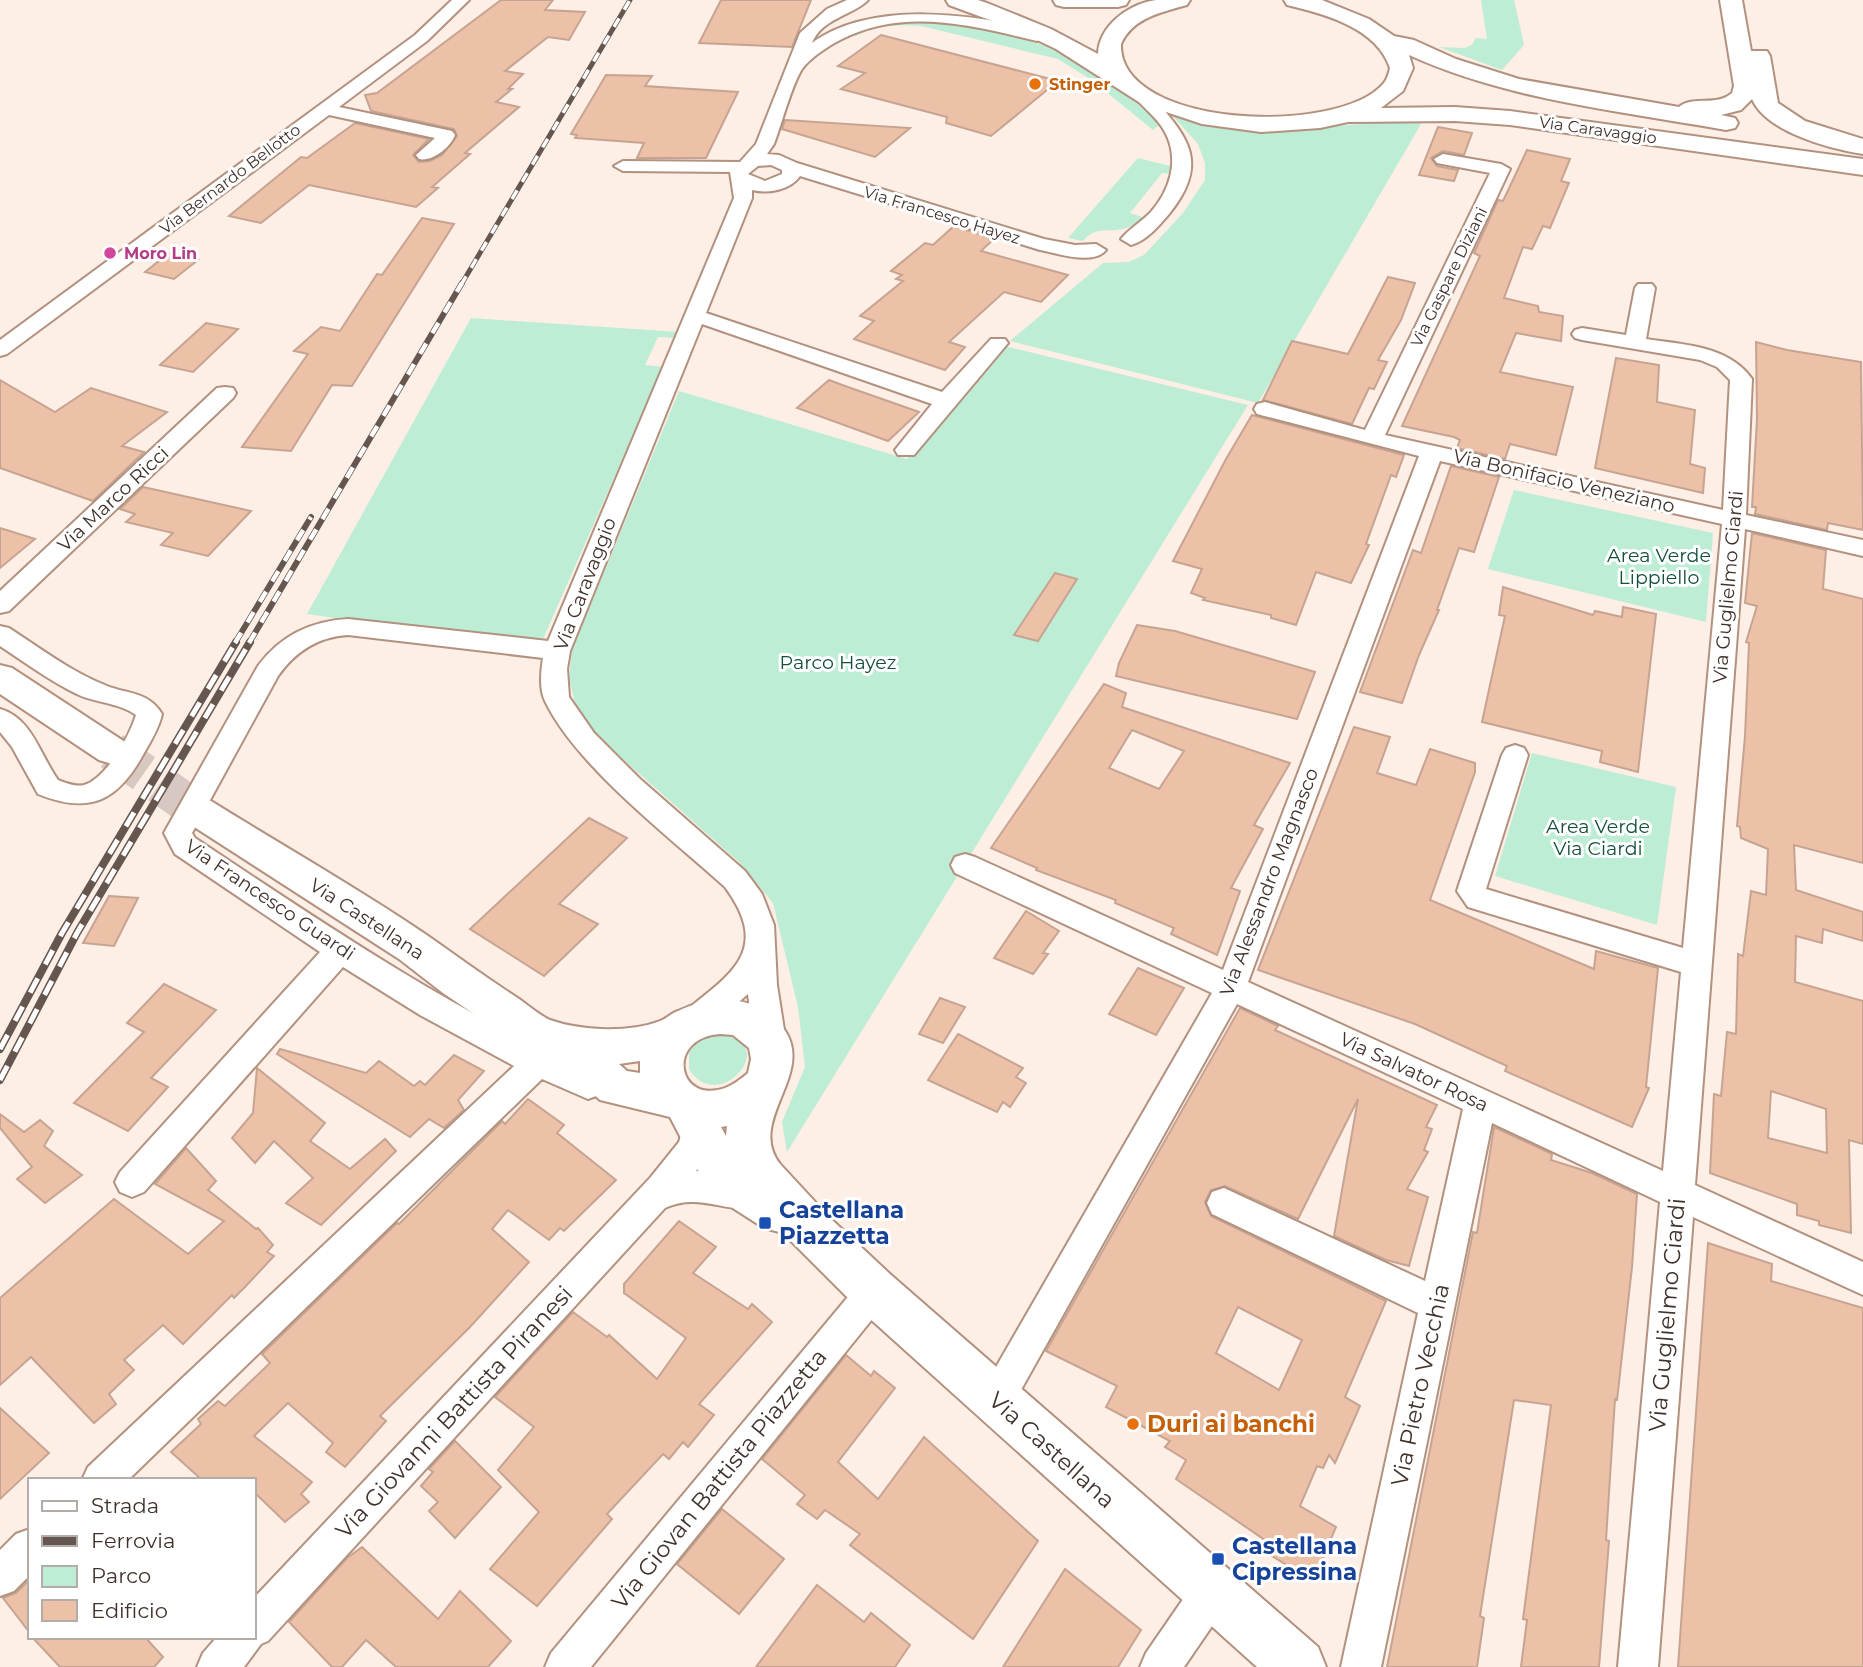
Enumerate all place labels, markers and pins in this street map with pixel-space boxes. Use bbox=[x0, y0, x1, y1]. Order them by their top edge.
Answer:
place label: Stinger bbox=[1049, 75, 1110, 94]
marker: Stinger bbox=[1027, 76, 1043, 92]
place label: Moro Lin bbox=[124, 244, 197, 263]
marker: Moro Lin bbox=[102, 245, 118, 261]
place label: Castellana Piazzetta bbox=[779, 1196, 904, 1250]
marker: Castellana Piazzetta bbox=[757, 1215, 773, 1231]
place label: Duri ai banchi bbox=[1147, 1410, 1315, 1438]
marker: Duri ai banchi bbox=[1125, 1416, 1141, 1432]
place label: Castellana Cipressina bbox=[1232, 1532, 1357, 1586]
marker: Castellana Cipressina bbox=[1210, 1551, 1226, 1567]

